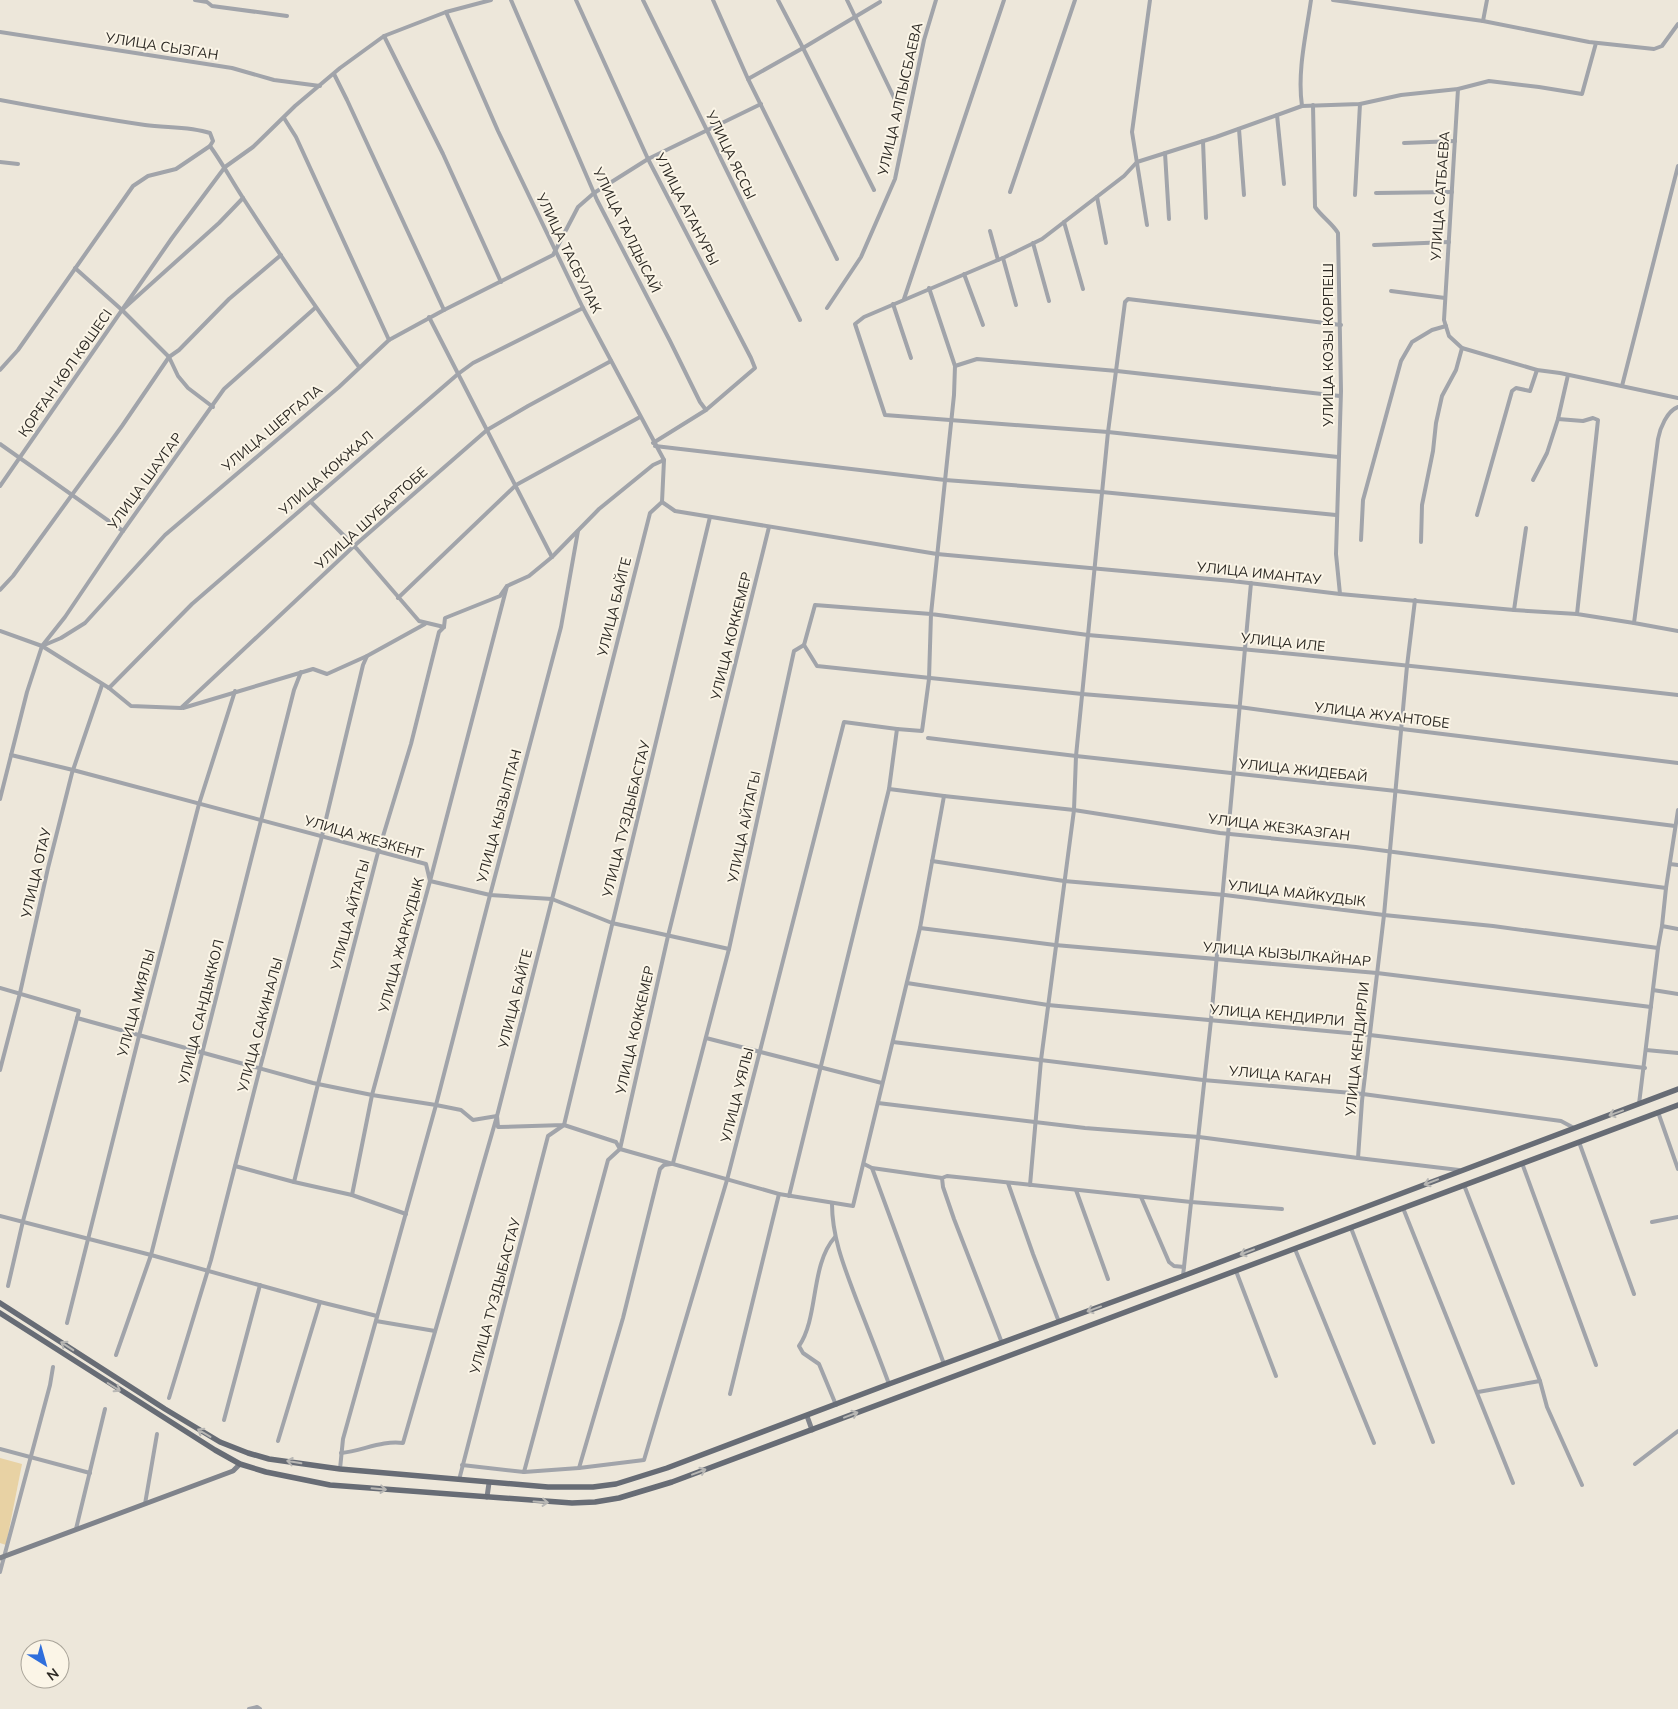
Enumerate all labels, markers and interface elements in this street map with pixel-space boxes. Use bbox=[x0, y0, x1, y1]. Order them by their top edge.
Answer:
street label: УЛИЦА АЛПЫСБАЕВА bbox=[873, 20, 927, 178]
street label: УЛИЦА СЫЗГАН bbox=[103, 28, 220, 64]
street label: УЛИЦА ЯССЫ bbox=[701, 107, 760, 202]
street label: УЛИЦА САТБАЕВА bbox=[1426, 130, 1454, 263]
street label: УЛИЦА АТАНУРЫ bbox=[650, 149, 723, 268]
street label: УЛИЦА ТАЛДЫСАЙ bbox=[588, 163, 665, 296]
street label: УЛИЦА ТАСБУЛАК bbox=[532, 189, 606, 317]
street label: УЛИЦА КОЗЫ КОРПЕШ bbox=[1319, 263, 1337, 428]
street label: ҚОРҒАН КӨЛ КӨШЕСІ bbox=[14, 306, 116, 440]
street label: УЛИЦА ШЕРГАЛА bbox=[217, 380, 327, 476]
street label: УЛИЦА КОКЖАЛ bbox=[274, 427, 377, 520]
street label: УЛИЦА ШАУГАР bbox=[103, 429, 186, 534]
street label: УЛИЦА ШУБАРТОБЕ bbox=[310, 463, 431, 574]
street label: УЛИЦА БАЙГЕ bbox=[593, 555, 635, 660]
street label: УЛИЦА ИМАНТАУ bbox=[1195, 557, 1323, 589]
street label: УЛИЦА КОККЕМЕР bbox=[706, 570, 756, 703]
street label: УЛИЦА ИЛЕ bbox=[1239, 629, 1326, 655]
street label: УЛИЦА ЖУАНТОБЕ bbox=[1312, 698, 1451, 732]
street label: УЛИЦА ТУЗДЫБАСТАУ bbox=[598, 738, 654, 900]
street label: УЛИЦА КЫЗЫЛТАН bbox=[472, 747, 525, 886]
street label: УЛИЦА ЖИДЕБАЙ bbox=[1237, 754, 1368, 786]
street label: УЛИЦА АЙТАГЫ bbox=[723, 769, 765, 886]
street label: УЛИЦА ЖЕЗКАЗГАН bbox=[1206, 809, 1351, 845]
street label: УЛИЦА ЖЕЗКЕНТ bbox=[301, 811, 426, 863]
street label: УЛИЦА ОТАУ bbox=[17, 825, 55, 921]
street label: УЛИЦА АЙТАГЫ bbox=[326, 858, 373, 973]
street label: УЛИЦА ЖАРКУДЫК bbox=[374, 875, 428, 1015]
street label: УЛИЦА МАЙКУДЫК bbox=[1226, 875, 1368, 910]
street label: УЛИЦА САНДЫККОЛ bbox=[174, 937, 228, 1088]
street label: УЛИЦА КЫЗЫЛКАЙНАР bbox=[1201, 938, 1372, 970]
street label: УЛИЦА МИЯЛЫ bbox=[113, 947, 159, 1060]
street label: УЛИЦА БАЙГЕ bbox=[494, 947, 536, 1052]
street label: УЛИЦА САКИНАЛЫ bbox=[233, 956, 287, 1095]
street label: УЛИЦА КОККЕМЕР bbox=[611, 964, 659, 1097]
street label: УЛИЦА КЕНДИРЛИ bbox=[1341, 981, 1373, 1118]
street label: УЛИЦА КЕНДИРЛИ bbox=[1208, 1000, 1345, 1030]
street label: УЛИЦА УЯЛЫ bbox=[716, 1046, 758, 1145]
street label: УЛИЦА КАГАН bbox=[1227, 1061, 1332, 1088]
one-way arrow bbox=[1609, 1109, 1624, 1118]
one-way arrow bbox=[1424, 1178, 1439, 1187]
street label: УЛИЦА ТУЗДЫБАСТАУ bbox=[465, 1215, 525, 1377]
one-way arrow bbox=[1239, 1248, 1255, 1257]
one-way arrow bbox=[1087, 1305, 1102, 1314]
one-way arrow bbox=[60, 1340, 74, 1351]
one-way arrow bbox=[107, 1382, 121, 1392]
one-way arrow bbox=[843, 1410, 858, 1419]
one-way arrow bbox=[198, 1427, 212, 1437]
one-way arrow bbox=[286, 1457, 302, 1467]
one-way arrow bbox=[691, 1467, 706, 1477]
one-way arrow bbox=[371, 1484, 387, 1493]
one-way arrow bbox=[533, 1497, 549, 1506]
north arrow bbox=[20, 1639, 70, 1689]
text: N bbox=[43, 1664, 62, 1685]

